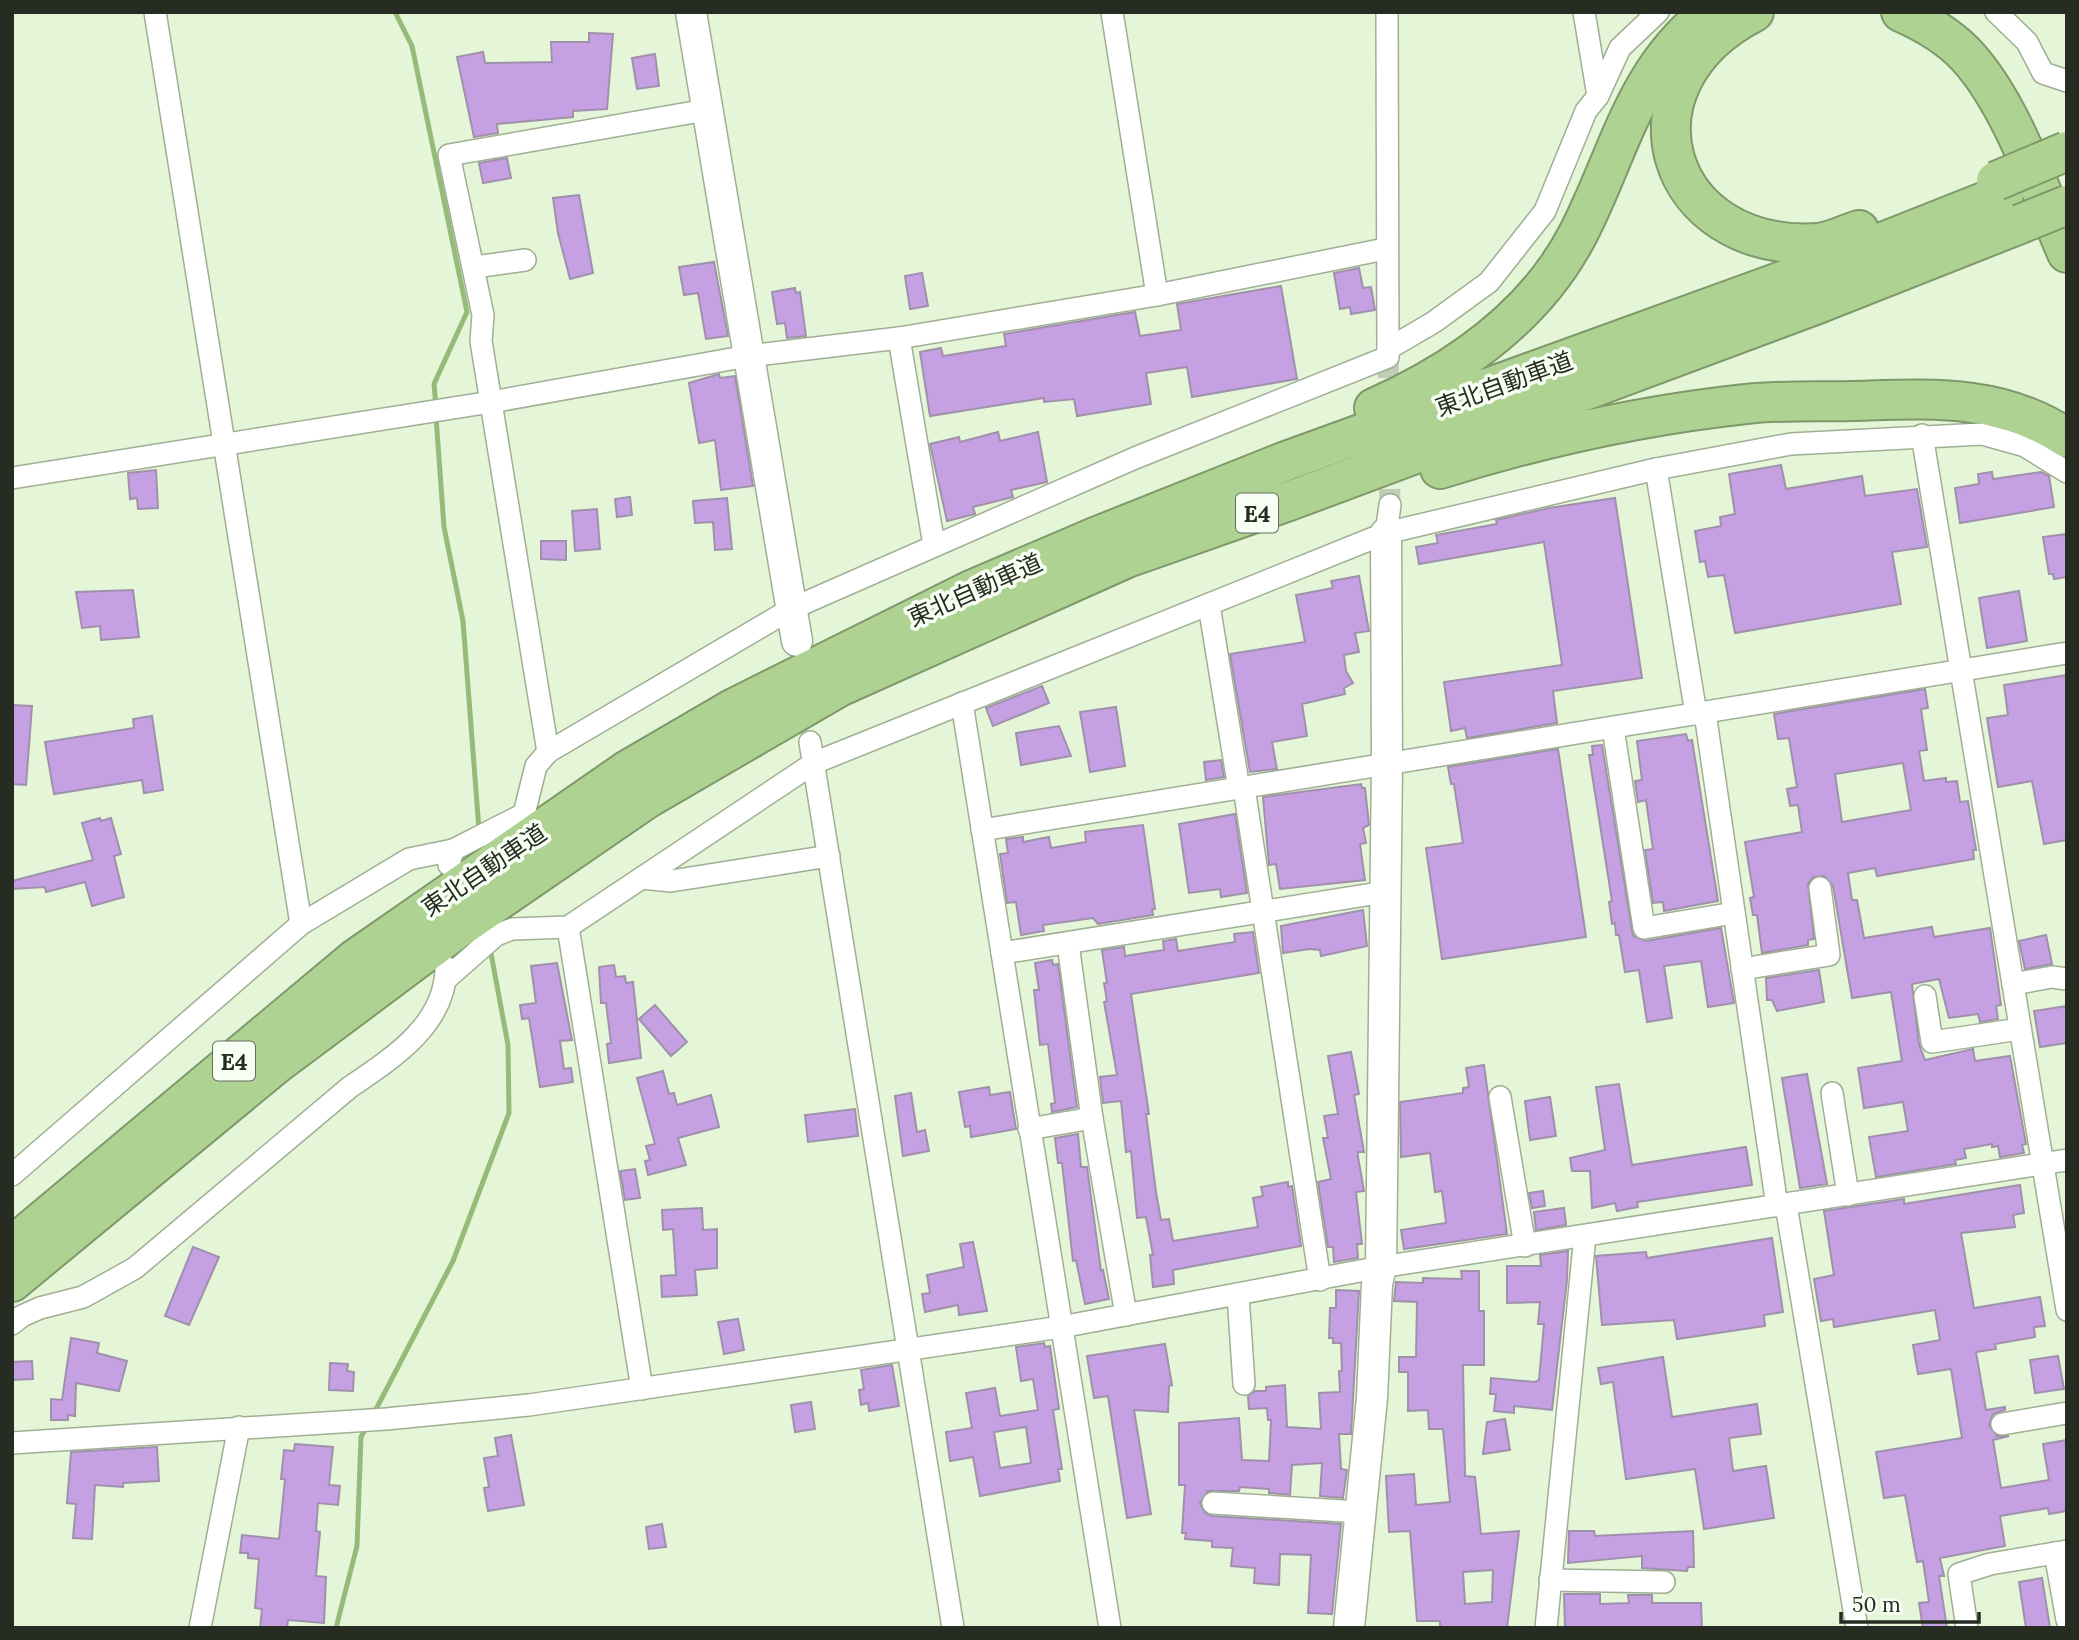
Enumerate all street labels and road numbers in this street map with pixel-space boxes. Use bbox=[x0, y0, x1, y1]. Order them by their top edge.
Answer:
street label: 東北自動車道 bbox=[1431, 345, 1577, 423]
road number: E4 bbox=[1236, 494, 1278, 533]
street label: 東北自動車道 bbox=[903, 547, 1047, 633]
street label: 東北自動車道 bbox=[416, 817, 552, 923]
road number: E4 bbox=[213, 1042, 255, 1080]

